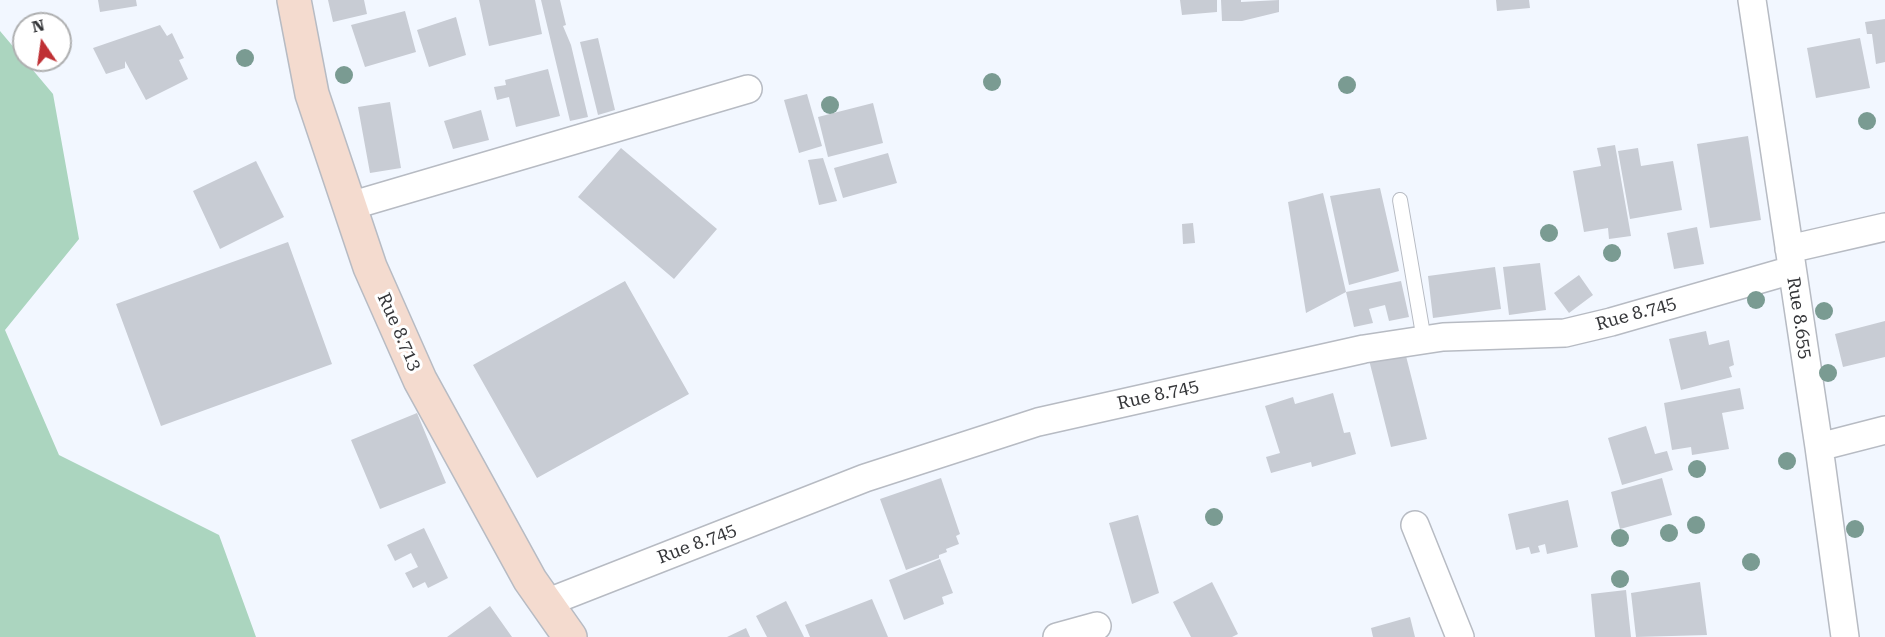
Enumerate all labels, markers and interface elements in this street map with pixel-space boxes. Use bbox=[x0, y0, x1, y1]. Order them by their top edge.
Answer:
north arrow bbox=[12, 12, 72, 72]
text: N bbox=[30, 15, 46, 37]
street label: Rue 8.655 bbox=[1782, 275, 1816, 361]
street label: Rue 8.713 bbox=[372, 290, 426, 374]
street label: Rue 8.745 bbox=[1593, 292, 1679, 336]
street label: Rue 8.745 bbox=[1115, 375, 1201, 415]
street label: Rue 8.745 bbox=[654, 519, 740, 569]

